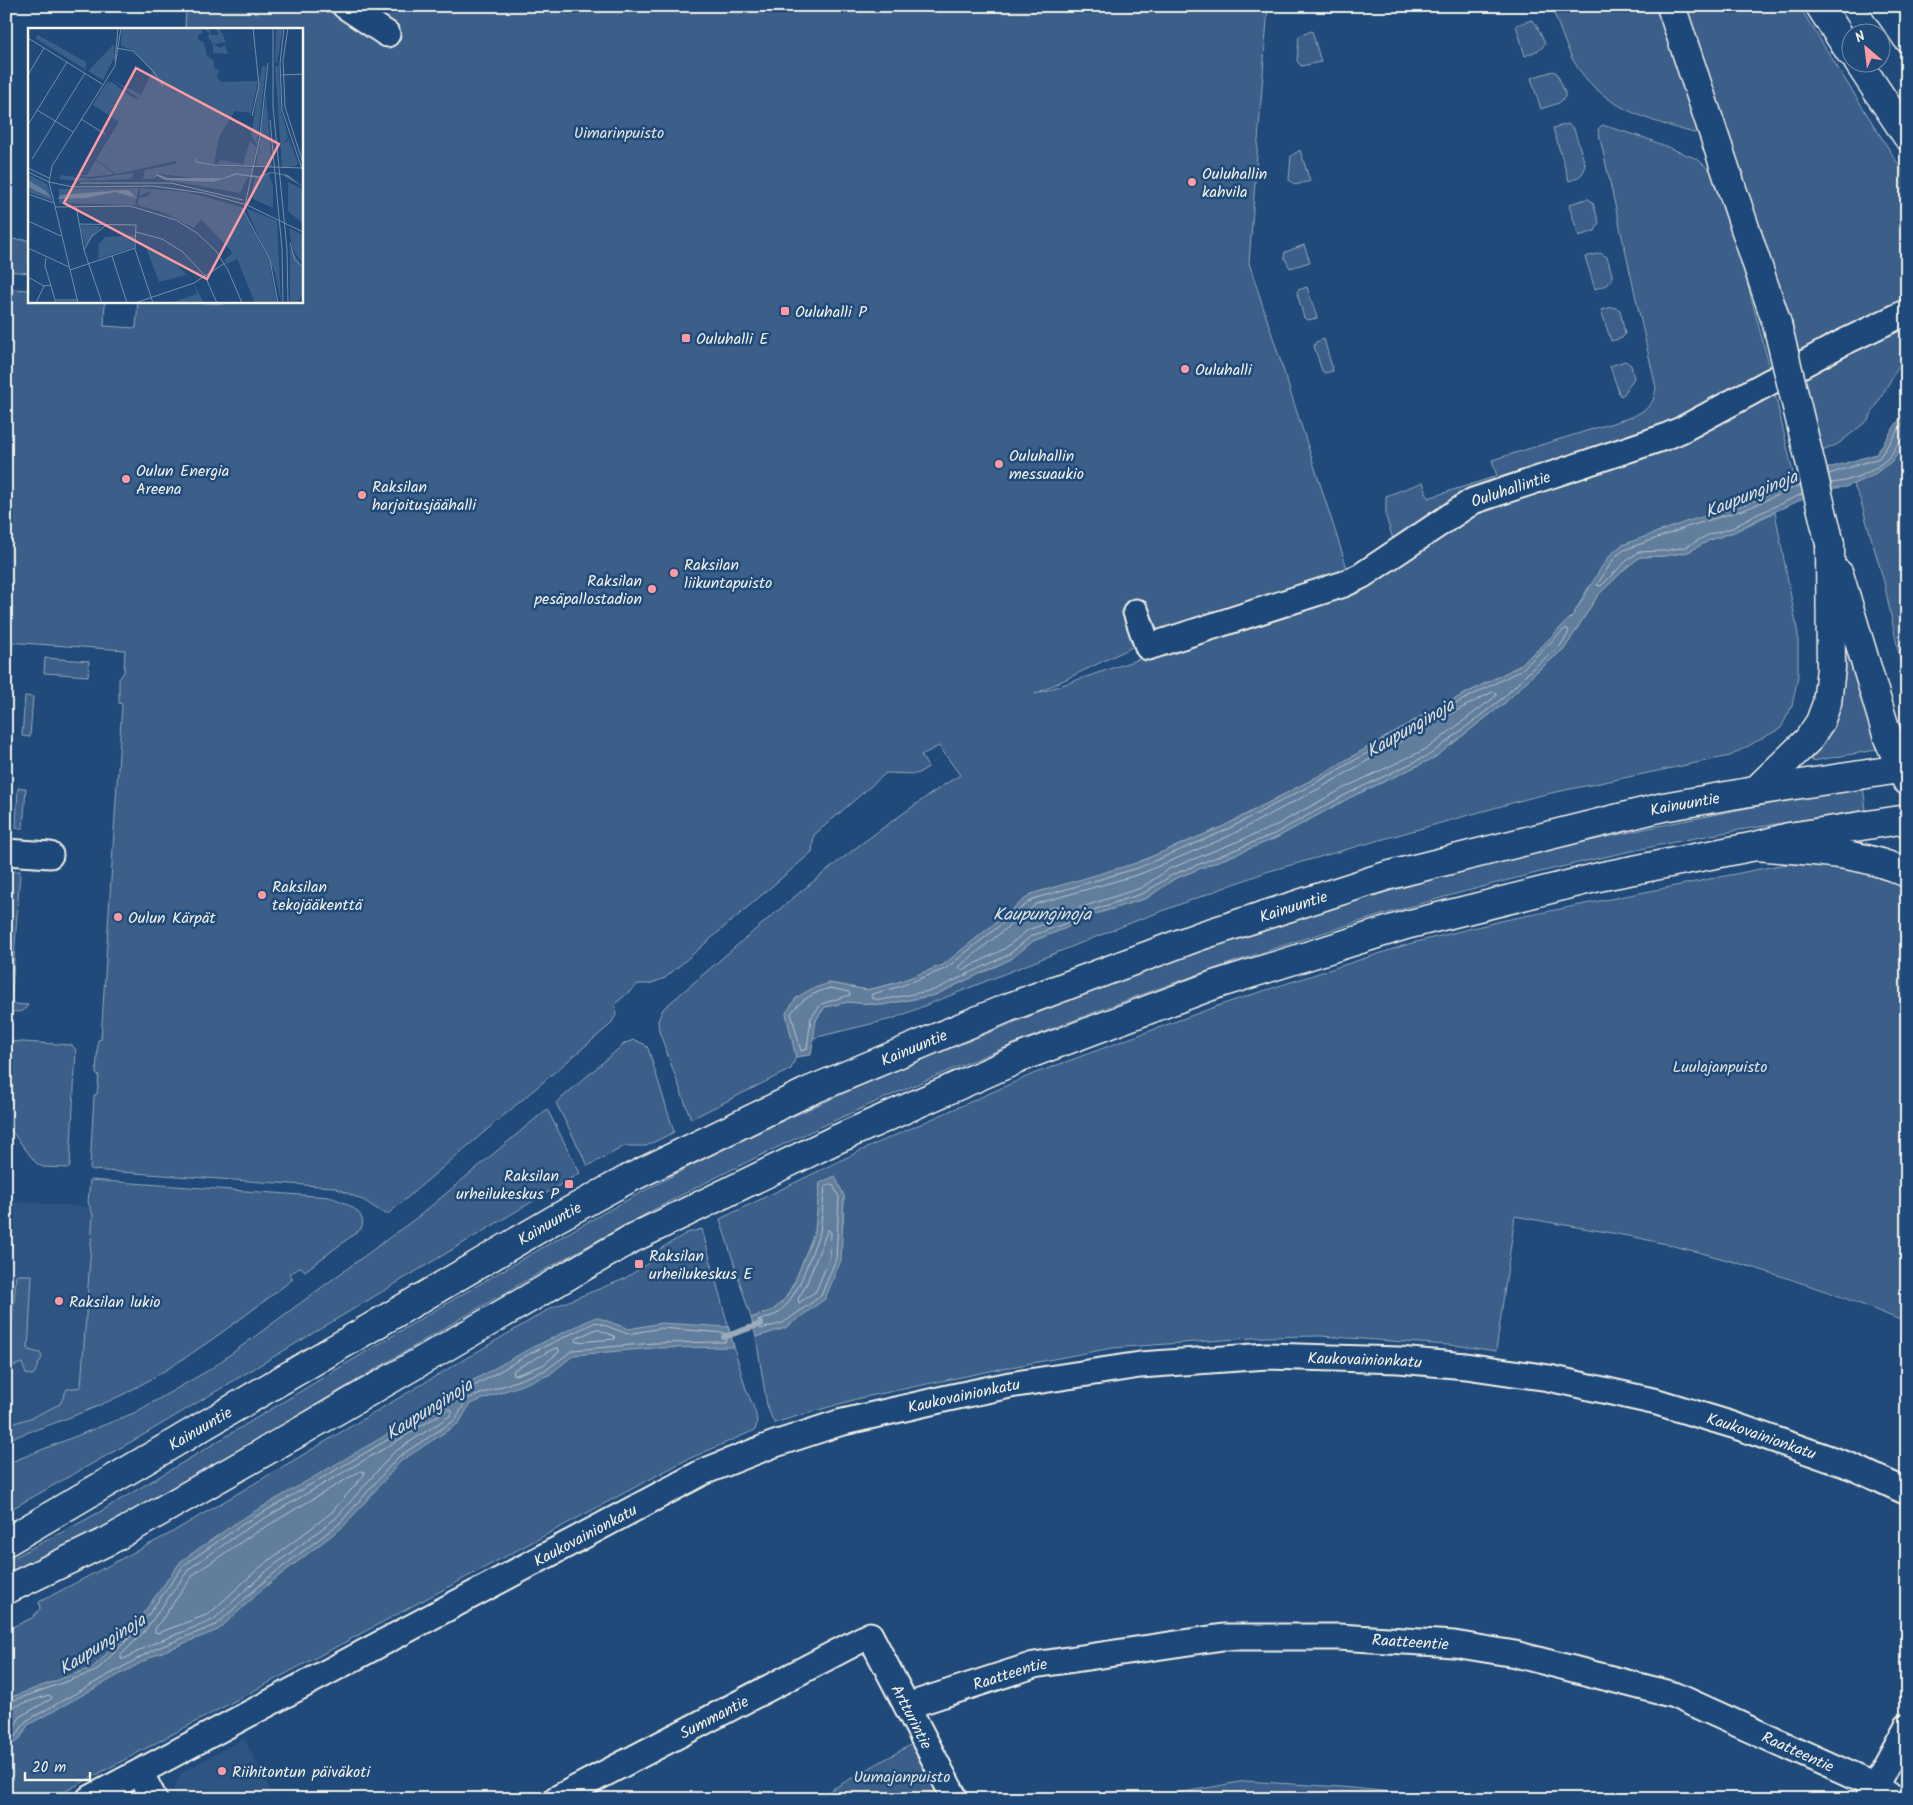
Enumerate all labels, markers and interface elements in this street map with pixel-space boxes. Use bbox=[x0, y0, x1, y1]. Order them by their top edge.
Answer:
north arrow bbox=[1840, 22, 1890, 72]
text: N bbox=[1851, 26, 1870, 49]
inset map bbox=[28, 28, 302, 302]
park label: Uimarinpuisto bbox=[574, 121, 664, 146]
place label: Ouluhallin kahvila bbox=[1202, 162, 1267, 205]
marker: Ouluhallin kahvila bbox=[1186, 176, 1198, 188]
place label: Ouluhalli P bbox=[795, 300, 867, 325]
marker: Ouluhalli P bbox=[779, 305, 791, 317]
place label: Ouluhalli E bbox=[696, 327, 769, 352]
marker: Ouluhalli E bbox=[680, 332, 692, 344]
place label: Ouluhalli bbox=[1195, 358, 1253, 383]
marker: Ouluhalli bbox=[1179, 363, 1191, 375]
place label: Ouluhallin messuaukio bbox=[1009, 444, 1084, 487]
marker: Ouluhallin messuaukio bbox=[993, 458, 1005, 470]
place label: Oulun Energia Areena bbox=[136, 459, 229, 502]
water label: Kaupunginoja bbox=[1701, 463, 1804, 527]
street label: Ouluhallintie bbox=[1468, 465, 1554, 515]
marker: Oulun Energia Areena bbox=[120, 473, 132, 485]
place label: Raksilan harjoitusjäähalli bbox=[372, 475, 477, 518]
marker: Raksilan harjoitusjäähalli bbox=[356, 489, 368, 501]
place label: Raksilan liikuntapuisto bbox=[684, 553, 772, 596]
marker: Raksilan liikuntapuisto bbox=[668, 567, 680, 579]
place label: Raksilan pesäpallostadion bbox=[533, 569, 642, 612]
marker: Raksilan pesäpallostadion bbox=[646, 583, 658, 595]
water label: Kaupunginoja bbox=[1361, 691, 1462, 766]
street label: Kainuuntie bbox=[1647, 786, 1722, 824]
place label: Raksilan tekojääkenttä bbox=[272, 875, 364, 918]
street label: Kainuuntie bbox=[1256, 885, 1331, 930]
marker: Raksilan tekojääkenttä bbox=[256, 889, 268, 901]
water label: Kaupunginoja bbox=[993, 901, 1093, 930]
place label: Oulun Kärpät bbox=[128, 906, 217, 931]
marker: Oulun Kärpät bbox=[112, 911, 124, 923]
street label: Kainuuntie bbox=[877, 1023, 952, 1074]
park label: Luulajanpuisto bbox=[1672, 1055, 1768, 1080]
place label: Raksilan urheilukeskus P bbox=[456, 1164, 559, 1207]
marker: Raksilan urheilukeskus P bbox=[563, 1178, 575, 1190]
street label: Kainuuntie bbox=[513, 1196, 587, 1253]
place label: Raksilan urheilukeskus E bbox=[649, 1244, 753, 1287]
marker: Raksilan urheilukeskus E bbox=[633, 1258, 645, 1270]
place label: Raksilan lukio bbox=[69, 1290, 161, 1315]
marker: Raksilan lukio bbox=[53, 1295, 65, 1307]
street label: Kaukovainionkatu bbox=[1307, 1346, 1423, 1376]
water label: Kaupunginoja bbox=[380, 1371, 480, 1449]
street label: Kaukovainionkatu bbox=[905, 1373, 1022, 1421]
street label: Kainuuntie bbox=[164, 1401, 237, 1458]
street label: Kaukovainionkatu bbox=[1703, 1407, 1820, 1467]
street label: Kaukovainionkatu bbox=[529, 1498, 642, 1574]
water label: Kaupunginoja bbox=[53, 1606, 153, 1684]
street label: Raatteentie bbox=[1371, 1628, 1449, 1658]
street label: Raatteentie bbox=[970, 1652, 1049, 1698]
street label: Artturintie bbox=[884, 1680, 938, 1754]
street label: Summantie bbox=[675, 1689, 753, 1746]
street label: Raatteentie bbox=[1757, 1725, 1838, 1780]
scale bar bbox=[25, 1750, 90, 1782]
text: 20 m bbox=[32, 1756, 66, 1780]
place label: Riihitontun päiväkoti bbox=[232, 1760, 371, 1785]
marker: Riihitontun päiväkoti bbox=[216, 1765, 228, 1777]
park label: Uumajanpuisto bbox=[853, 1765, 951, 1790]

